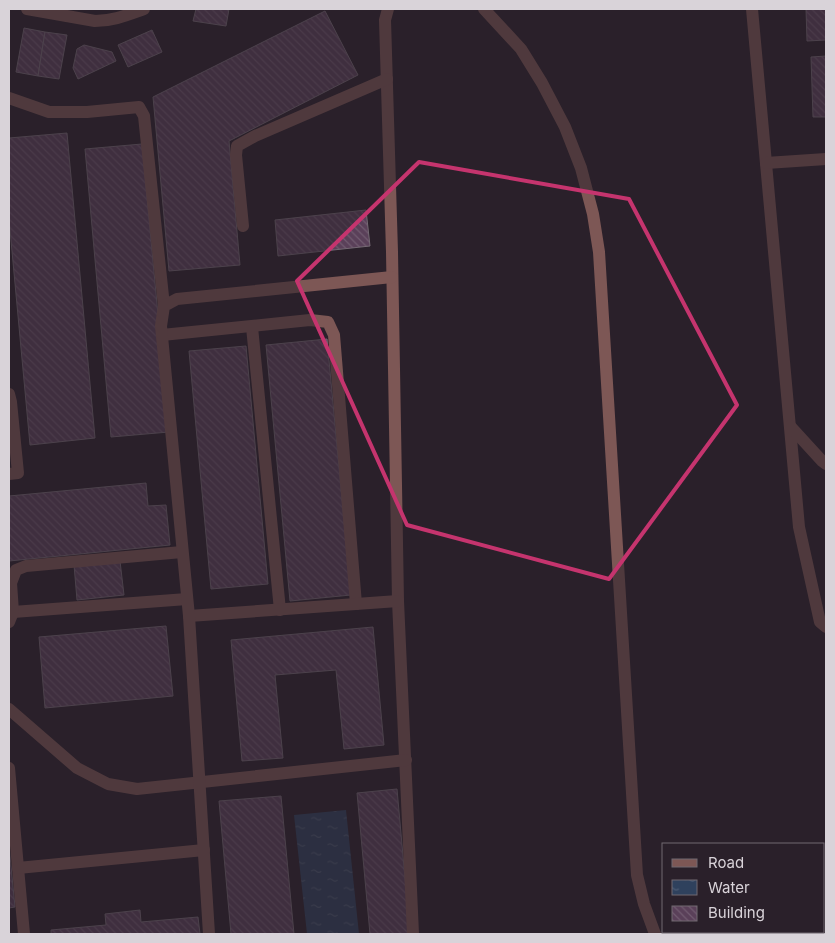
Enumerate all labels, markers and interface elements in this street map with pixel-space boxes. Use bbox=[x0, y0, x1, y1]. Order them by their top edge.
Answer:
legend bbox=[662, 843, 825, 933]
text: Road bbox=[708, 853, 744, 872]
text: Water bbox=[708, 878, 750, 897]
text: Building bbox=[708, 903, 765, 922]

